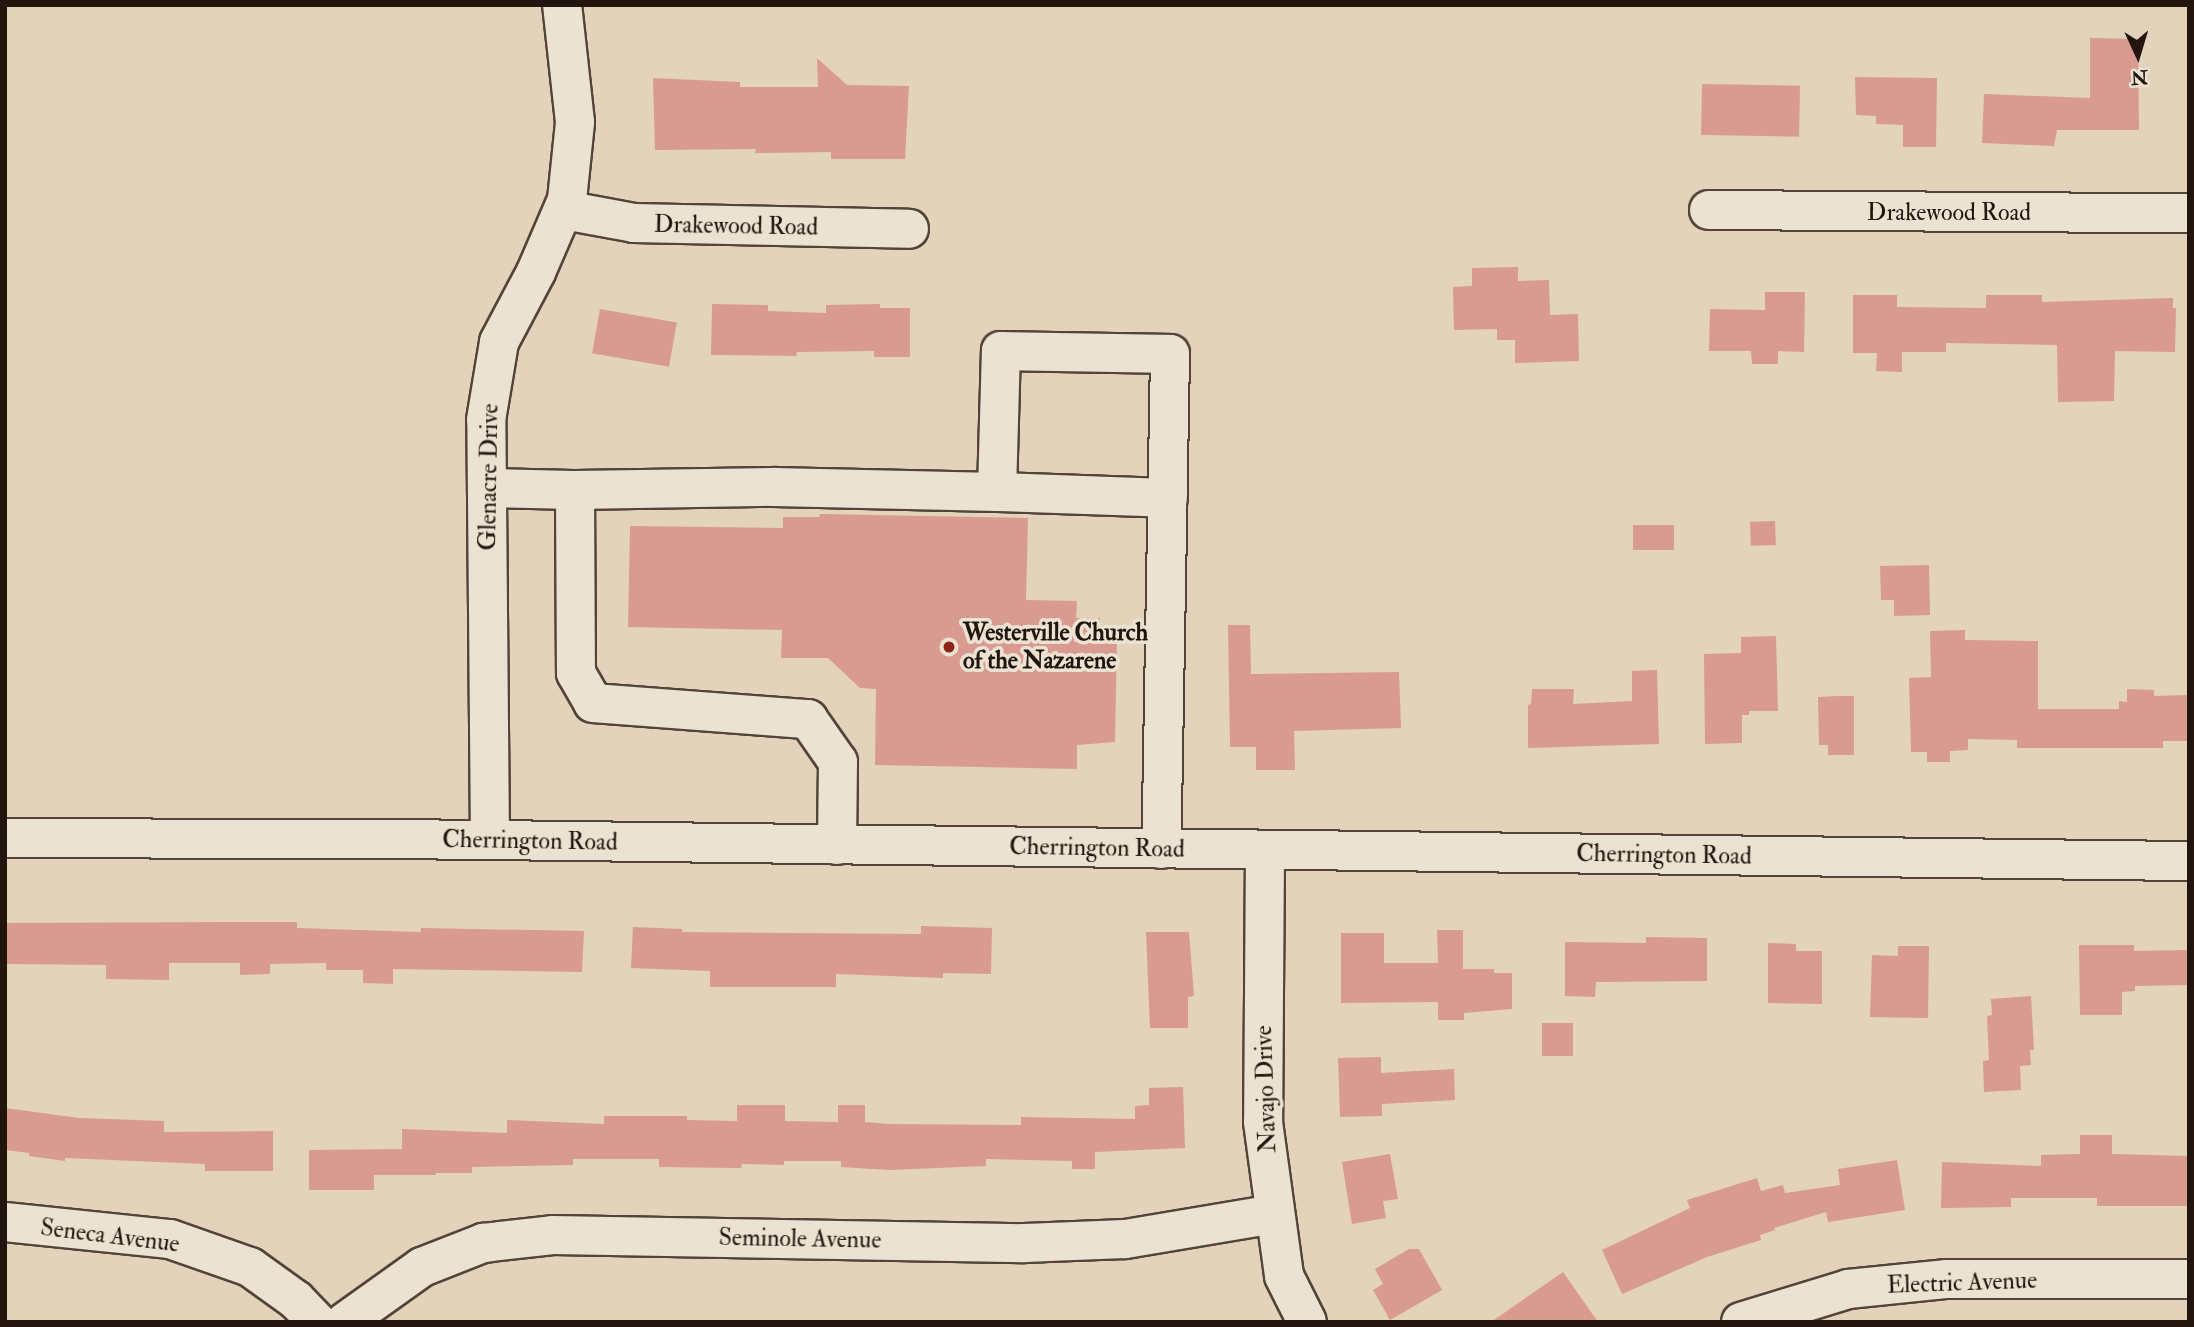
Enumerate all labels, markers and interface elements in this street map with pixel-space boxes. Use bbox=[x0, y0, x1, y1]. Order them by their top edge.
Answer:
north arrow bbox=[2103, 21, 2173, 91]
text: N bbox=[2130, 64, 2149, 90]
street label: Drakewood Road bbox=[1867, 199, 2031, 227]
street label: Drakewood Road bbox=[654, 210, 818, 242]
street label: Glenacre Drive bbox=[473, 403, 505, 551]
place label: Westerville Church of the Nazarene bbox=[963, 619, 1148, 675]
marker: Westerville Church of the Nazarene bbox=[941, 639, 957, 655]
street label: Cherrington Road bbox=[442, 825, 618, 857]
street label: Cherrington Road bbox=[1009, 832, 1185, 864]
street label: Cherrington Road bbox=[1576, 839, 1752, 871]
street label: Navajo Drive bbox=[1249, 1025, 1283, 1153]
street label: Seneca Avenue bbox=[39, 1213, 181, 1259]
street label: Seminole Avenue bbox=[718, 1223, 882, 1255]
street label: Electric Avenue bbox=[1886, 1266, 2038, 1300]

